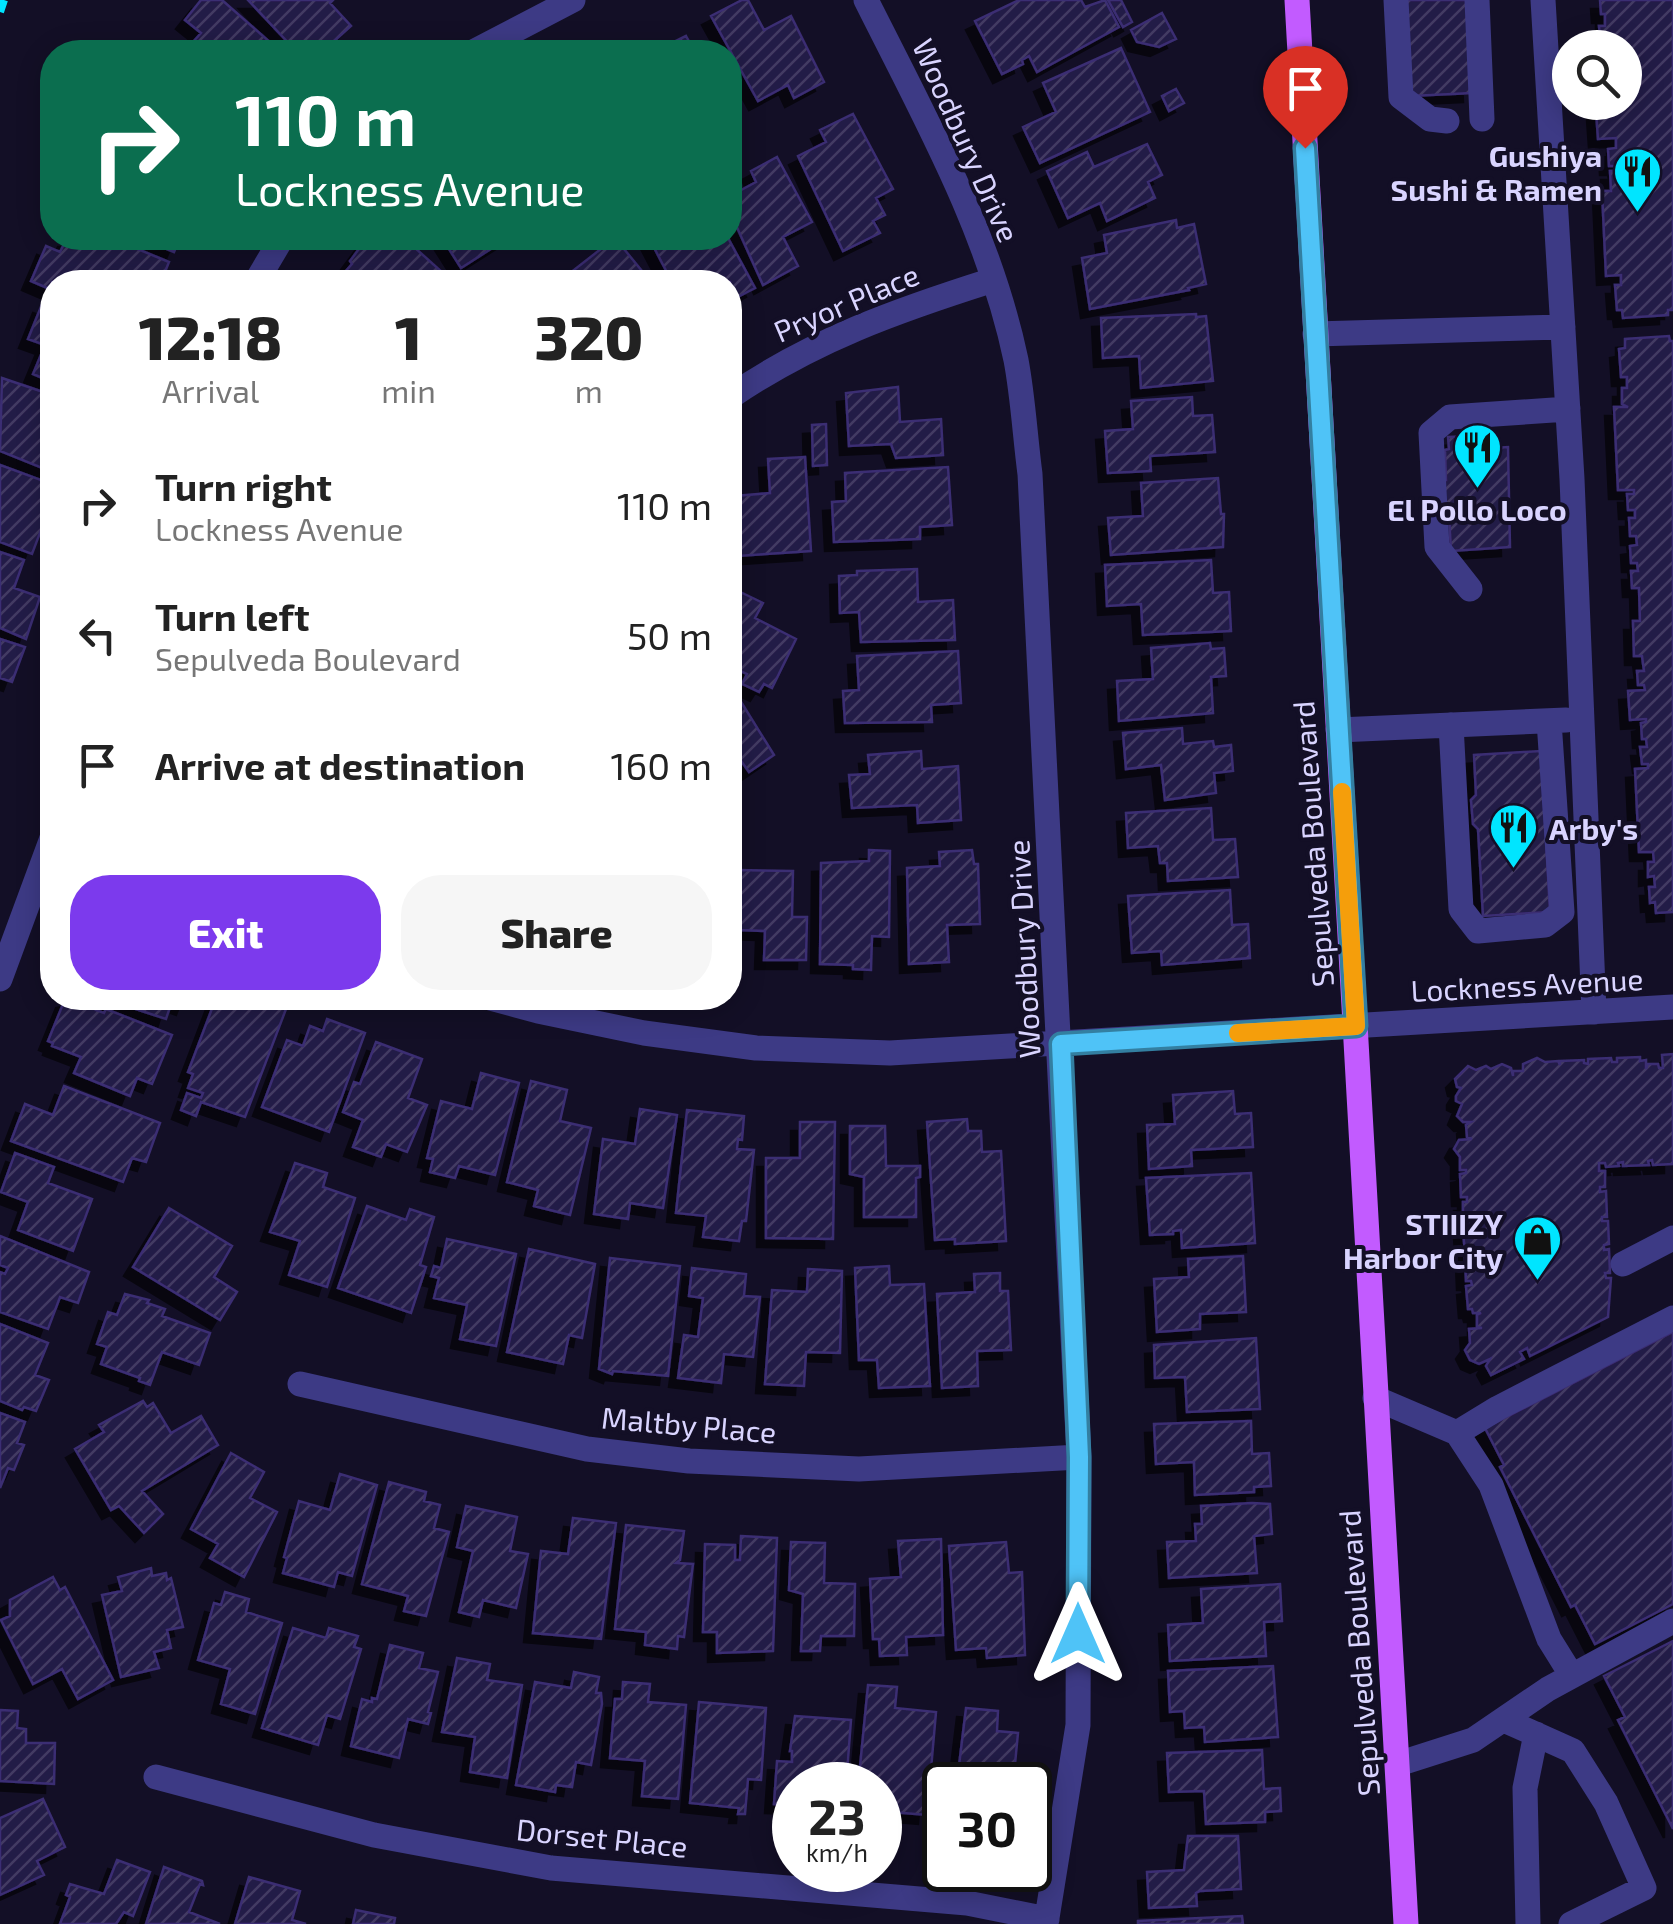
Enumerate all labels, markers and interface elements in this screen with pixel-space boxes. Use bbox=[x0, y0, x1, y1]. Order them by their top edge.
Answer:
map controls bbox=[1552, 30, 1642, 120]
button: search bbox=[1552, 30, 1642, 120]
street label: Woodbury Drive bbox=[906, 33, 1028, 247]
pin bbox=[1263, 46, 1348, 149]
icon: arrive bbox=[1278, 61, 1333, 116]
text: 110 m bbox=[235, 76, 416, 160]
icon: right bbox=[70, 80, 200, 210]
place label: Gushiya Sushi & Ramen bbox=[1391, 137, 1602, 207]
restaurant icon: Gushiya Sushi & Ramen bbox=[1611, 146, 1663, 214]
text: Lockness Avenue bbox=[235, 161, 584, 215]
street label: Pryor Place bbox=[768, 255, 924, 349]
text: 12:18 bbox=[139, 300, 282, 372]
text: 1 bbox=[395, 300, 422, 372]
text: 320 bbox=[535, 300, 643, 372]
text: Arrival bbox=[162, 371, 259, 409]
text: min bbox=[381, 371, 436, 409]
text: m bbox=[575, 371, 603, 409]
restaurant icon: El Pollo Loco bbox=[1451, 422, 1503, 490]
text: Turn right bbox=[155, 463, 332, 509]
icon: right bbox=[70, 478, 125, 533]
text: 110 m bbox=[617, 482, 712, 528]
place label: El Pollo Loco bbox=[1387, 491, 1567, 527]
text: Lockness Avenue bbox=[155, 509, 403, 547]
text: Turn left bbox=[155, 593, 310, 639]
icon: left bbox=[70, 608, 125, 663]
text: 50 m bbox=[627, 612, 712, 658]
text: Sepulveda Boulevard bbox=[155, 639, 461, 677]
street label: Sepulveda Boulevard bbox=[1284, 700, 1340, 988]
icon: arrive bbox=[70, 738, 125, 793]
text: Arrive at destination bbox=[155, 742, 525, 788]
text: 160 m bbox=[610, 742, 712, 788]
restaurant icon: Arby's bbox=[1488, 802, 1540, 870]
place label: Arby's bbox=[1549, 810, 1638, 847]
street label: Woodbury Drive bbox=[999, 839, 1047, 1059]
button: Exit bbox=[70, 875, 381, 990]
button: Share bbox=[401, 875, 712, 990]
street label: Lockness Avenue bbox=[1410, 960, 1644, 1008]
place label: STIIIZY Harbor City bbox=[1343, 1205, 1504, 1276]
shop icon: STIIIZY Harbor City bbox=[1512, 1214, 1564, 1282]
street label: Maltby Place bbox=[600, 1398, 778, 1450]
street label: Sepulveda Boulevard bbox=[1330, 1509, 1386, 1797]
position arrow bbox=[1026, 1582, 1130, 1686]
speed limit sign: 30 bbox=[922, 1762, 1052, 1892]
text: 23 bbox=[808, 1785, 866, 1845]
street label: Dorset Place bbox=[515, 1810, 689, 1864]
text: km/h bbox=[806, 1837, 868, 1867]

